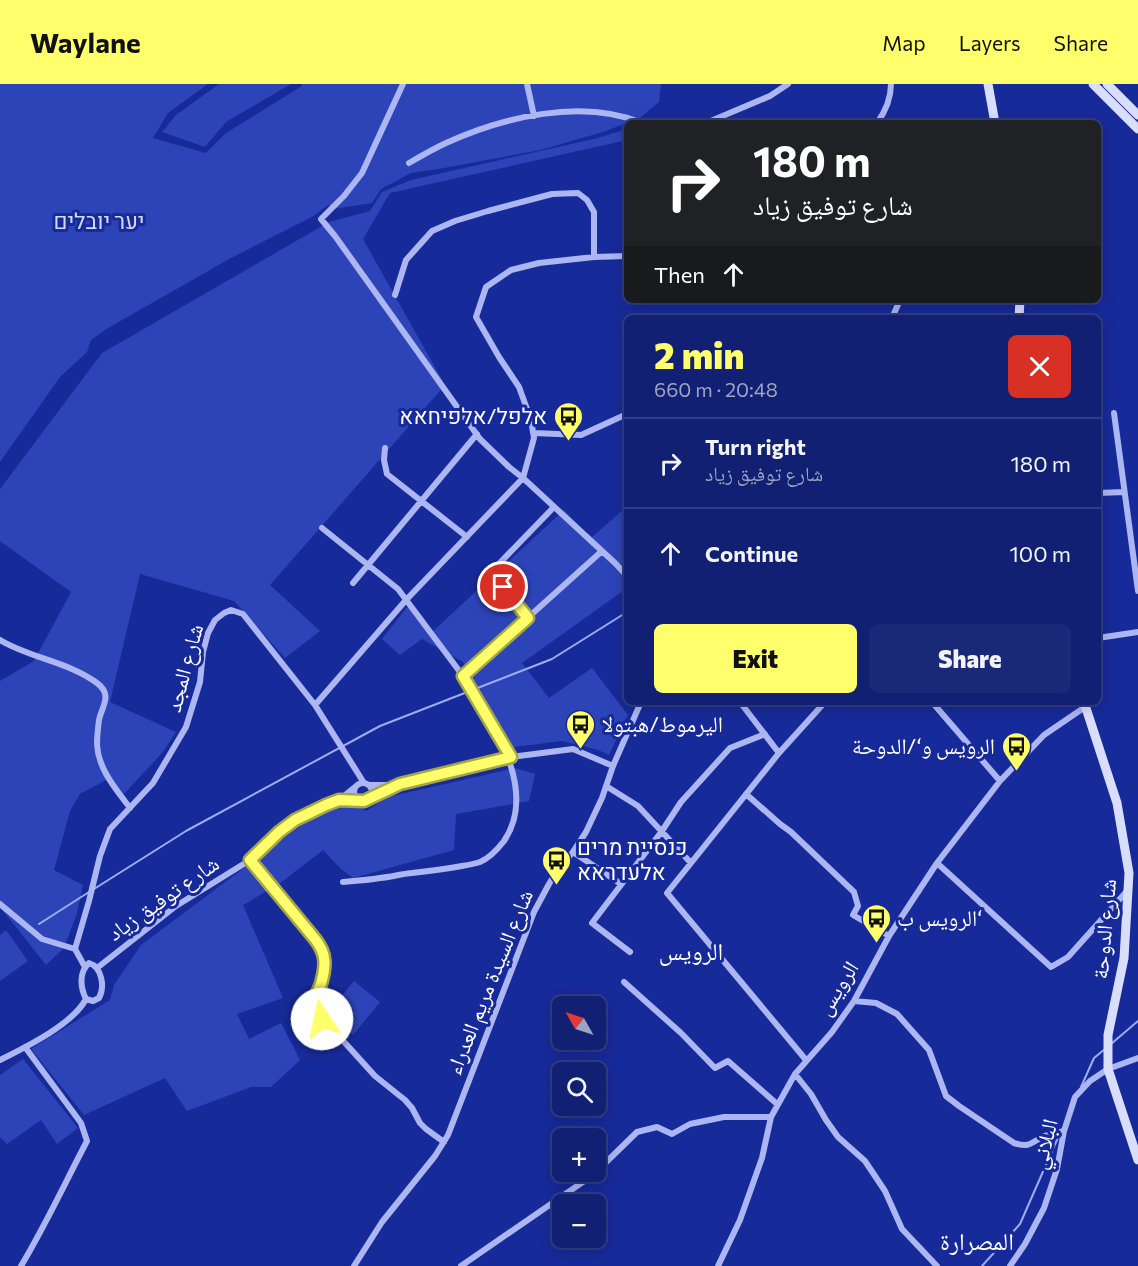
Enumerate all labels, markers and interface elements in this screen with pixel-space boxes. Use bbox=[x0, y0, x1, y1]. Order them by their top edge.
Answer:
text: Waylane bbox=[30, 25, 141, 59]
text: Map bbox=[882, 30, 926, 55]
text: Layers bbox=[959, 30, 1021, 55]
text: Share bbox=[1054, 30, 1108, 55]
text: 180 m bbox=[753, 134, 871, 186]
icon: right bbox=[654, 144, 732, 222]
text: شارع توفيق زياد bbox=[753, 188, 913, 221]
park label: יער יובלים bbox=[53, 207, 145, 234]
icon: ahead bbox=[717, 258, 750, 291]
text: Then bbox=[654, 261, 705, 288]
text: 2 min bbox=[654, 332, 744, 376]
button: close bbox=[1008, 335, 1071, 398]
text: 660 m · 20:48 bbox=[654, 377, 778, 401]
bus stop icon: אלפל/אלפיחאא bbox=[552, 400, 584, 442]
place label: אלפל/אלפיחאא bbox=[399, 402, 547, 429]
text: Turn right bbox=[705, 433, 806, 460]
icon: right bbox=[654, 447, 687, 480]
text: 180 m bbox=[1010, 450, 1071, 477]
text: شارع توفيق زياد bbox=[705, 461, 823, 485]
icon: ahead bbox=[654, 537, 687, 570]
text: Continue bbox=[705, 540, 798, 567]
text: 100 m bbox=[1009, 540, 1071, 567]
pin bbox=[477, 561, 528, 612]
icon: arrive bbox=[486, 570, 519, 603]
street label: شارع المجد bbox=[159, 621, 209, 715]
button: Exit bbox=[654, 624, 857, 693]
button: Share bbox=[869, 624, 1071, 693]
bus stop icon: اليرموط/هبتولا bbox=[565, 708, 597, 750]
place label: اليرموط/هبتولا bbox=[602, 710, 723, 737]
bus stop icon: الرويس و‘/الدوحة bbox=[1000, 730, 1032, 772]
place label: الرويس و‘/الدوحة bbox=[852, 732, 995, 760]
place label: כנסיית מרים אלעדראא bbox=[577, 833, 687, 885]
bus stop icon: כנסיית מרים אלעדראא bbox=[540, 844, 572, 886]
street label: شارع توفيق زياد bbox=[102, 849, 224, 947]
street label: شارع الدوحة bbox=[1086, 878, 1122, 980]
street label: شارع السيدة مريم العدراء bbox=[439, 885, 540, 1079]
bus stop icon: الرويس ب‘ bbox=[860, 902, 892, 944]
place label: الرويس ب‘ bbox=[897, 904, 982, 932]
district label: الرويس bbox=[659, 936, 723, 966]
street label: الرويس bbox=[809, 956, 865, 1020]
position arrow bbox=[290, 987, 354, 1051]
north arrow bbox=[552, 996, 606, 1050]
map controls bbox=[552, 996, 606, 1248]
button: search bbox=[552, 1062, 606, 1116]
street label: البلاني bbox=[1024, 1116, 1067, 1173]
button: + bbox=[552, 1128, 606, 1182]
button: − bbox=[552, 1194, 606, 1248]
district label: المصرارة bbox=[940, 1226, 1014, 1255]

